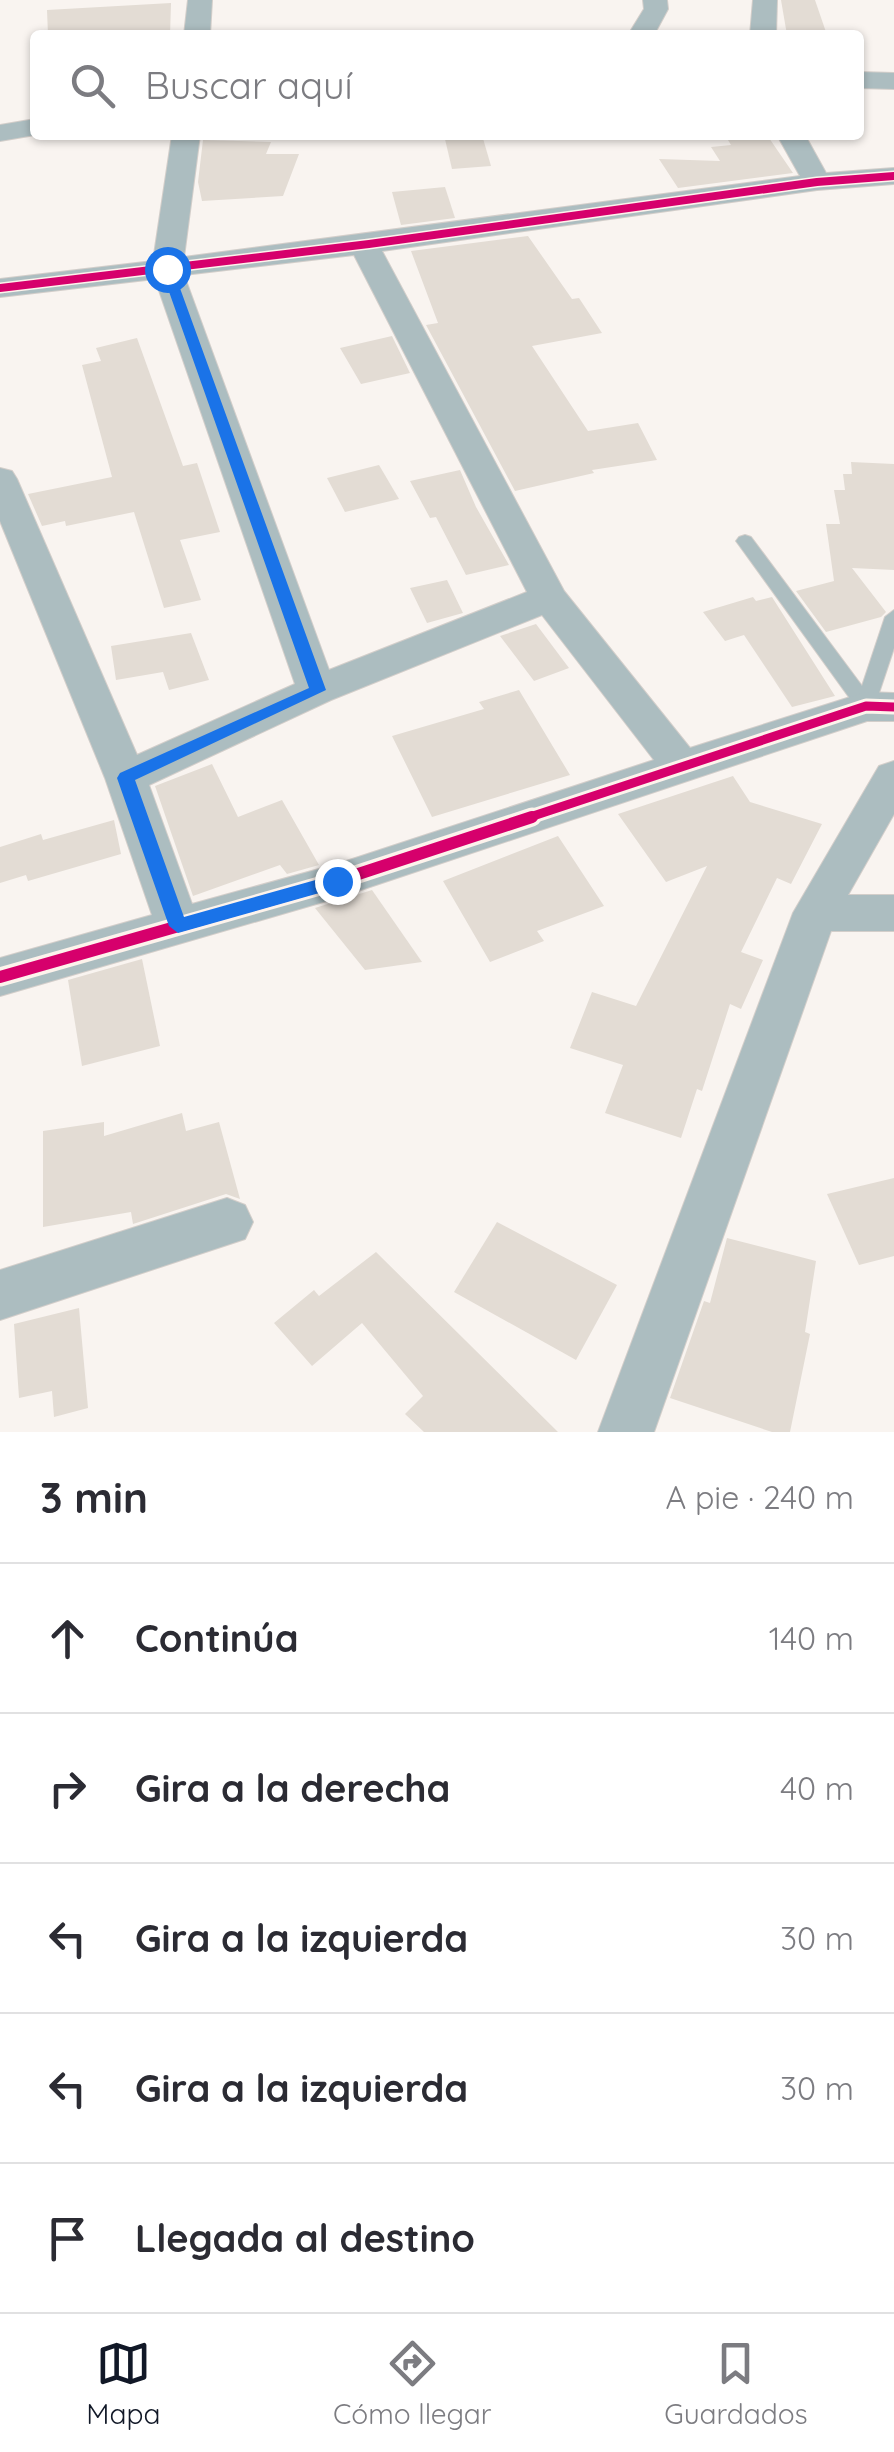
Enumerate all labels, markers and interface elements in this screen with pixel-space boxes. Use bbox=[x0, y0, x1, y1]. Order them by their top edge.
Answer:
search box bbox=[30, 30, 864, 140]
icon: search bbox=[65, 58, 120, 113]
text: Buscar aquí bbox=[145, 61, 353, 109]
route start bbox=[145, 247, 191, 293]
route end bbox=[315, 859, 361, 905]
text: 3 min bbox=[40, 1471, 148, 1524]
text: A pie · 240 m bbox=[665, 1477, 854, 1517]
icon: ahead bbox=[40, 1611, 95, 1666]
text: Continúa bbox=[135, 1614, 299, 1662]
text: 140 m bbox=[769, 1618, 854, 1658]
icon: right bbox=[40, 1761, 95, 1816]
text: Gira a la derecha bbox=[135, 1764, 450, 1812]
text: 40 m bbox=[780, 1768, 854, 1808]
icon: left bbox=[40, 1911, 95, 1966]
text: Gira a la izquierda bbox=[135, 1914, 468, 1962]
text: 30 m bbox=[780, 1918, 854, 1958]
icon: left bbox=[40, 2061, 95, 2116]
text: Gira a la izquierda bbox=[135, 2064, 468, 2112]
text: 30 m bbox=[780, 2068, 854, 2108]
icon: arrive bbox=[40, 2211, 95, 2266]
text: Llegada al destino bbox=[135, 2214, 475, 2262]
tab: Mapa bbox=[86, 2336, 160, 2431]
tab: Cómo llegar bbox=[333, 2336, 492, 2431]
tab: Guardados bbox=[664, 2336, 808, 2431]

